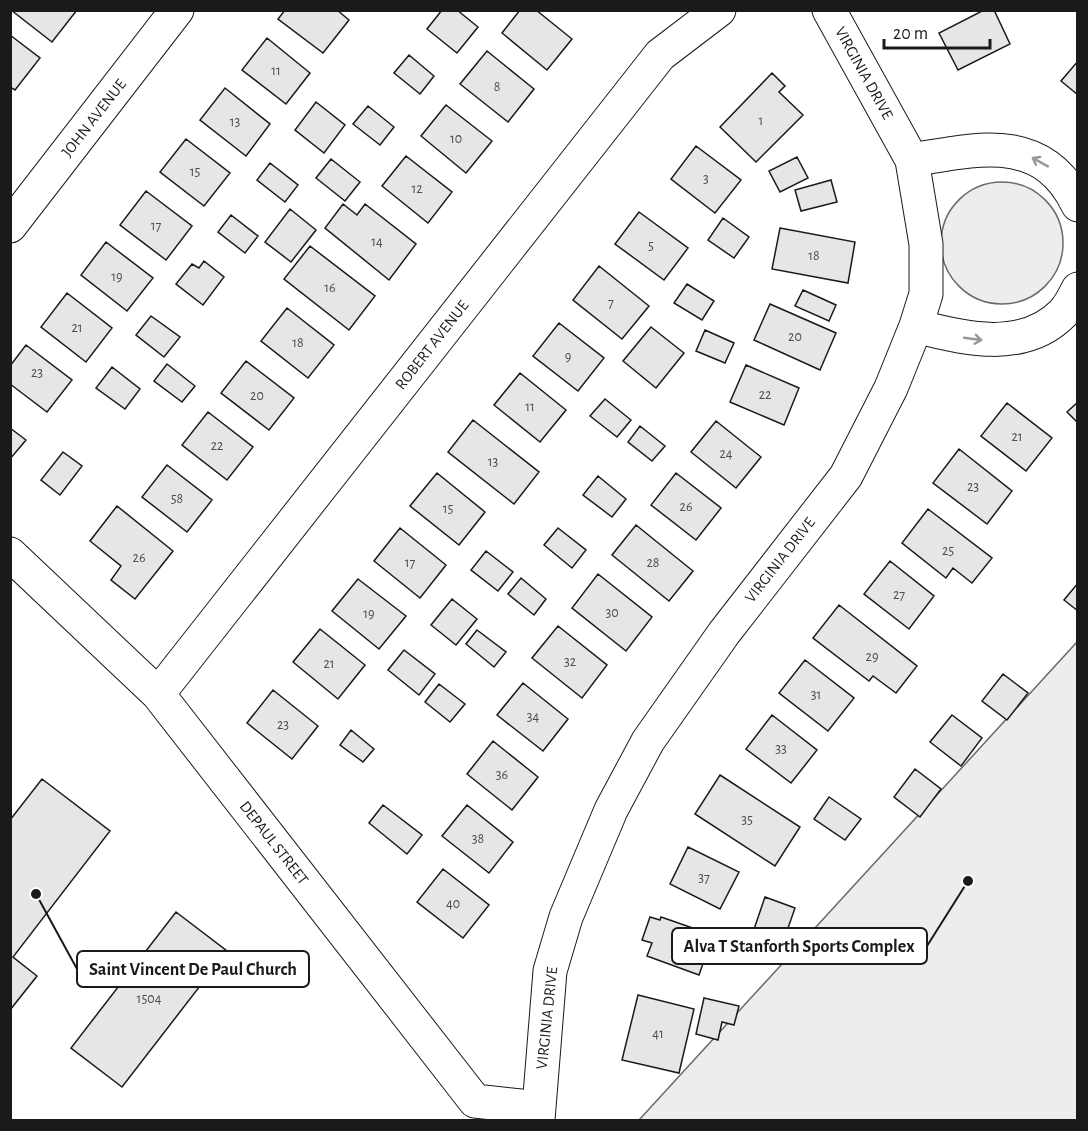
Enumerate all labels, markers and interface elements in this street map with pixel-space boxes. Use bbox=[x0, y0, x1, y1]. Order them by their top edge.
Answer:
scale bar bbox=[884, 12, 990, 50]
street label: VIRGINIA DRIVE bbox=[832, 24, 896, 122]
text: 20 m bbox=[893, 25, 928, 43]
house number: 11 bbox=[271, 64, 281, 78]
street label: JOHN AVENUE bbox=[59, 76, 129, 160]
house number: 8 bbox=[494, 80, 500, 94]
house number: 1 bbox=[759, 114, 763, 128]
house number: 13 bbox=[230, 115, 241, 129]
house number: 10 bbox=[450, 132, 462, 146]
one-way arrow bbox=[1032, 156, 1049, 168]
house number: 15 bbox=[190, 165, 200, 179]
house number: 3 bbox=[703, 172, 709, 186]
house number: 12 bbox=[411, 182, 423, 196]
house number: 17 bbox=[151, 219, 161, 233]
house number: 14 bbox=[371, 235, 383, 249]
house number: 5 bbox=[648, 239, 654, 253]
house number: 18 bbox=[808, 249, 820, 263]
house number: 19 bbox=[111, 270, 123, 284]
house number: 16 bbox=[324, 281, 336, 295]
house number: 7 bbox=[608, 296, 614, 310]
street label: ROBERT AVENUE bbox=[392, 297, 472, 393]
house number: 21 bbox=[71, 321, 83, 335]
house number: 20 bbox=[788, 330, 802, 344]
one-way arrow bbox=[963, 333, 982, 344]
house number: 18 bbox=[292, 336, 304, 350]
house number: 9 bbox=[565, 350, 571, 364]
house number: 23 bbox=[31, 366, 43, 380]
house number: 22 bbox=[759, 388, 771, 402]
house number: 20 bbox=[250, 389, 264, 403]
house number: 11 bbox=[525, 400, 535, 414]
house number: 21 bbox=[1011, 430, 1023, 444]
house number: 22 bbox=[211, 439, 223, 453]
house number: 24 bbox=[719, 447, 733, 461]
house number: 13 bbox=[488, 455, 499, 469]
house number: 23 bbox=[967, 480, 979, 494]
house number: 58 bbox=[171, 492, 183, 506]
house number: 26 bbox=[680, 500, 692, 514]
house number: 15 bbox=[443, 502, 453, 516]
street label: VIRGINIA DRIVE bbox=[742, 514, 818, 606]
house number: 25 bbox=[942, 544, 954, 558]
house number: 26 bbox=[133, 551, 145, 565]
house number: 17 bbox=[405, 556, 415, 570]
house number: 28 bbox=[646, 556, 660, 570]
house number: 27 bbox=[893, 588, 905, 602]
house number: 30 bbox=[605, 606, 619, 620]
house number: 19 bbox=[363, 607, 375, 621]
house number: 29 bbox=[866, 650, 878, 664]
house number: 32 bbox=[564, 655, 576, 669]
house number: 21 bbox=[323, 657, 335, 671]
house number: 31 bbox=[811, 688, 821, 702]
house number: 34 bbox=[527, 710, 540, 724]
house number: 23 bbox=[277, 718, 289, 732]
house number: 33 bbox=[775, 742, 787, 756]
house number: 36 bbox=[496, 768, 508, 782]
street label: DEPAUL STREET bbox=[237, 798, 312, 888]
house number: 35 bbox=[741, 813, 753, 827]
house number: 38 bbox=[472, 832, 484, 846]
house number: 37 bbox=[698, 871, 710, 885]
house number: 40 bbox=[446, 897, 460, 911]
callout: Alva T Stanforth Sports Complex bbox=[672, 928, 927, 964]
text: Alva T Stanforth Sports Complex bbox=[683, 938, 915, 956]
callout: Saint Vincent De Paul Church bbox=[77, 951, 309, 987]
text: Saint Vincent De Paul Church bbox=[89, 961, 297, 979]
street label: VIRGINIA DRIVE bbox=[534, 966, 560, 1070]
house number: 1504 bbox=[137, 992, 162, 1006]
house number: 41 bbox=[652, 1027, 664, 1041]

